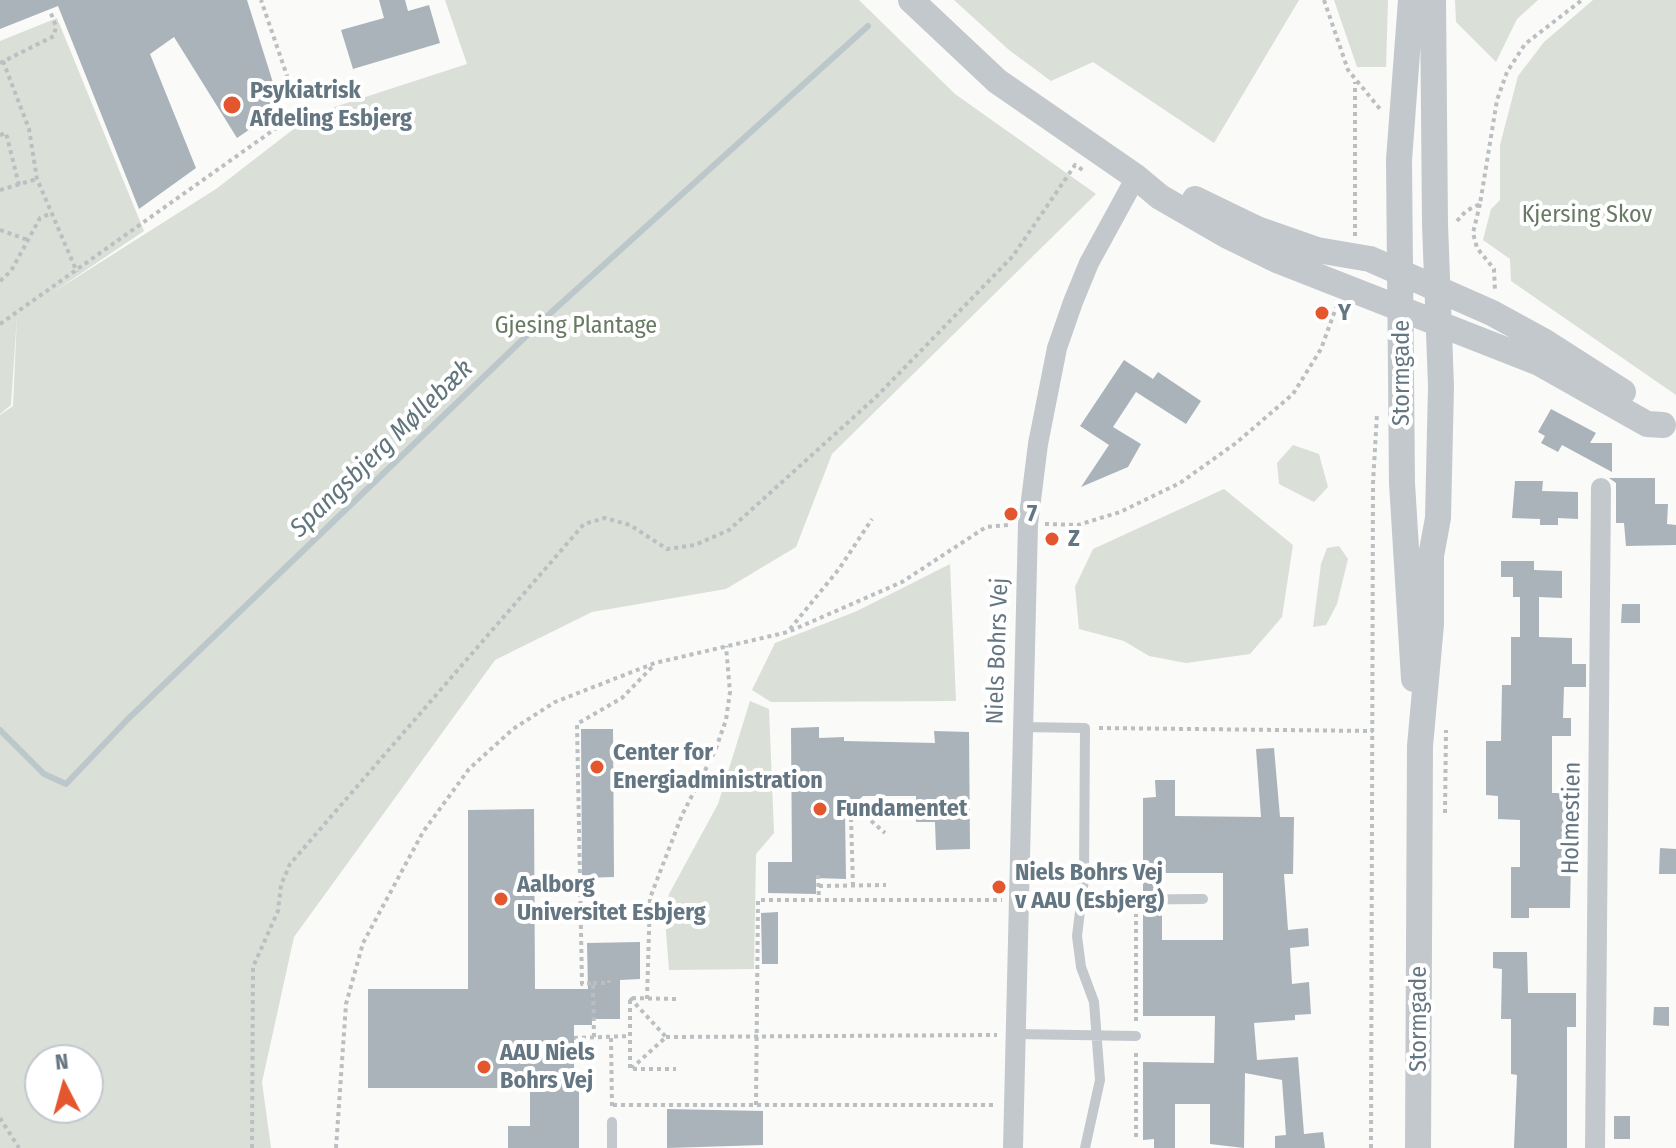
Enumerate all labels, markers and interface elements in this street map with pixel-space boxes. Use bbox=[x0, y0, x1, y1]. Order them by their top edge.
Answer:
place label: Psykiatrisk Afdeling Esbjerg bbox=[250, 77, 412, 133]
marker: Psykiatrisk Afdeling Esbjerg bbox=[221, 94, 243, 116]
park label: Kjersing Skov bbox=[1522, 201, 1652, 229]
place label: Y bbox=[1338, 299, 1351, 327]
marker: Y bbox=[1313, 304, 1331, 322]
park label: Gjesing Plantage bbox=[495, 312, 657, 340]
street label: Stormgade bbox=[1388, 320, 1416, 426]
water label: Spangsbjerg Møllebæk bbox=[284, 354, 480, 544]
place label: 7 bbox=[1027, 500, 1037, 528]
marker: 7 bbox=[1002, 505, 1020, 523]
place label: Z bbox=[1068, 525, 1080, 553]
marker: Z bbox=[1043, 530, 1061, 548]
street label: Niels Bohrs Vej bbox=[981, 577, 1015, 725]
place label: Center for Energiadministration bbox=[613, 739, 823, 795]
marker: Center for Energiadministration bbox=[588, 758, 606, 776]
street label: Holmestien bbox=[1557, 762, 1587, 874]
place label: Fundamentet bbox=[836, 795, 967, 823]
marker: Fundamentet bbox=[811, 800, 829, 818]
place label: Niels Bohrs Vej v AAU (Esbjerg) bbox=[1015, 859, 1164, 915]
place label: Aalborg Universitet Esbjerg bbox=[517, 871, 706, 927]
marker: Niels Bohrs Vej v AAU (Esbjerg) bbox=[990, 878, 1008, 896]
marker: Aalborg Universitet Esbjerg bbox=[492, 890, 510, 908]
street label: Stormgade bbox=[1405, 966, 1433, 1072]
place label: AAU Niels Bohrs Vej bbox=[500, 1039, 595, 1095]
north arrow bbox=[24, 1044, 104, 1124]
text: N bbox=[54, 1048, 70, 1076]
marker: AAU Niels Bohrs Vej bbox=[475, 1058, 493, 1076]

